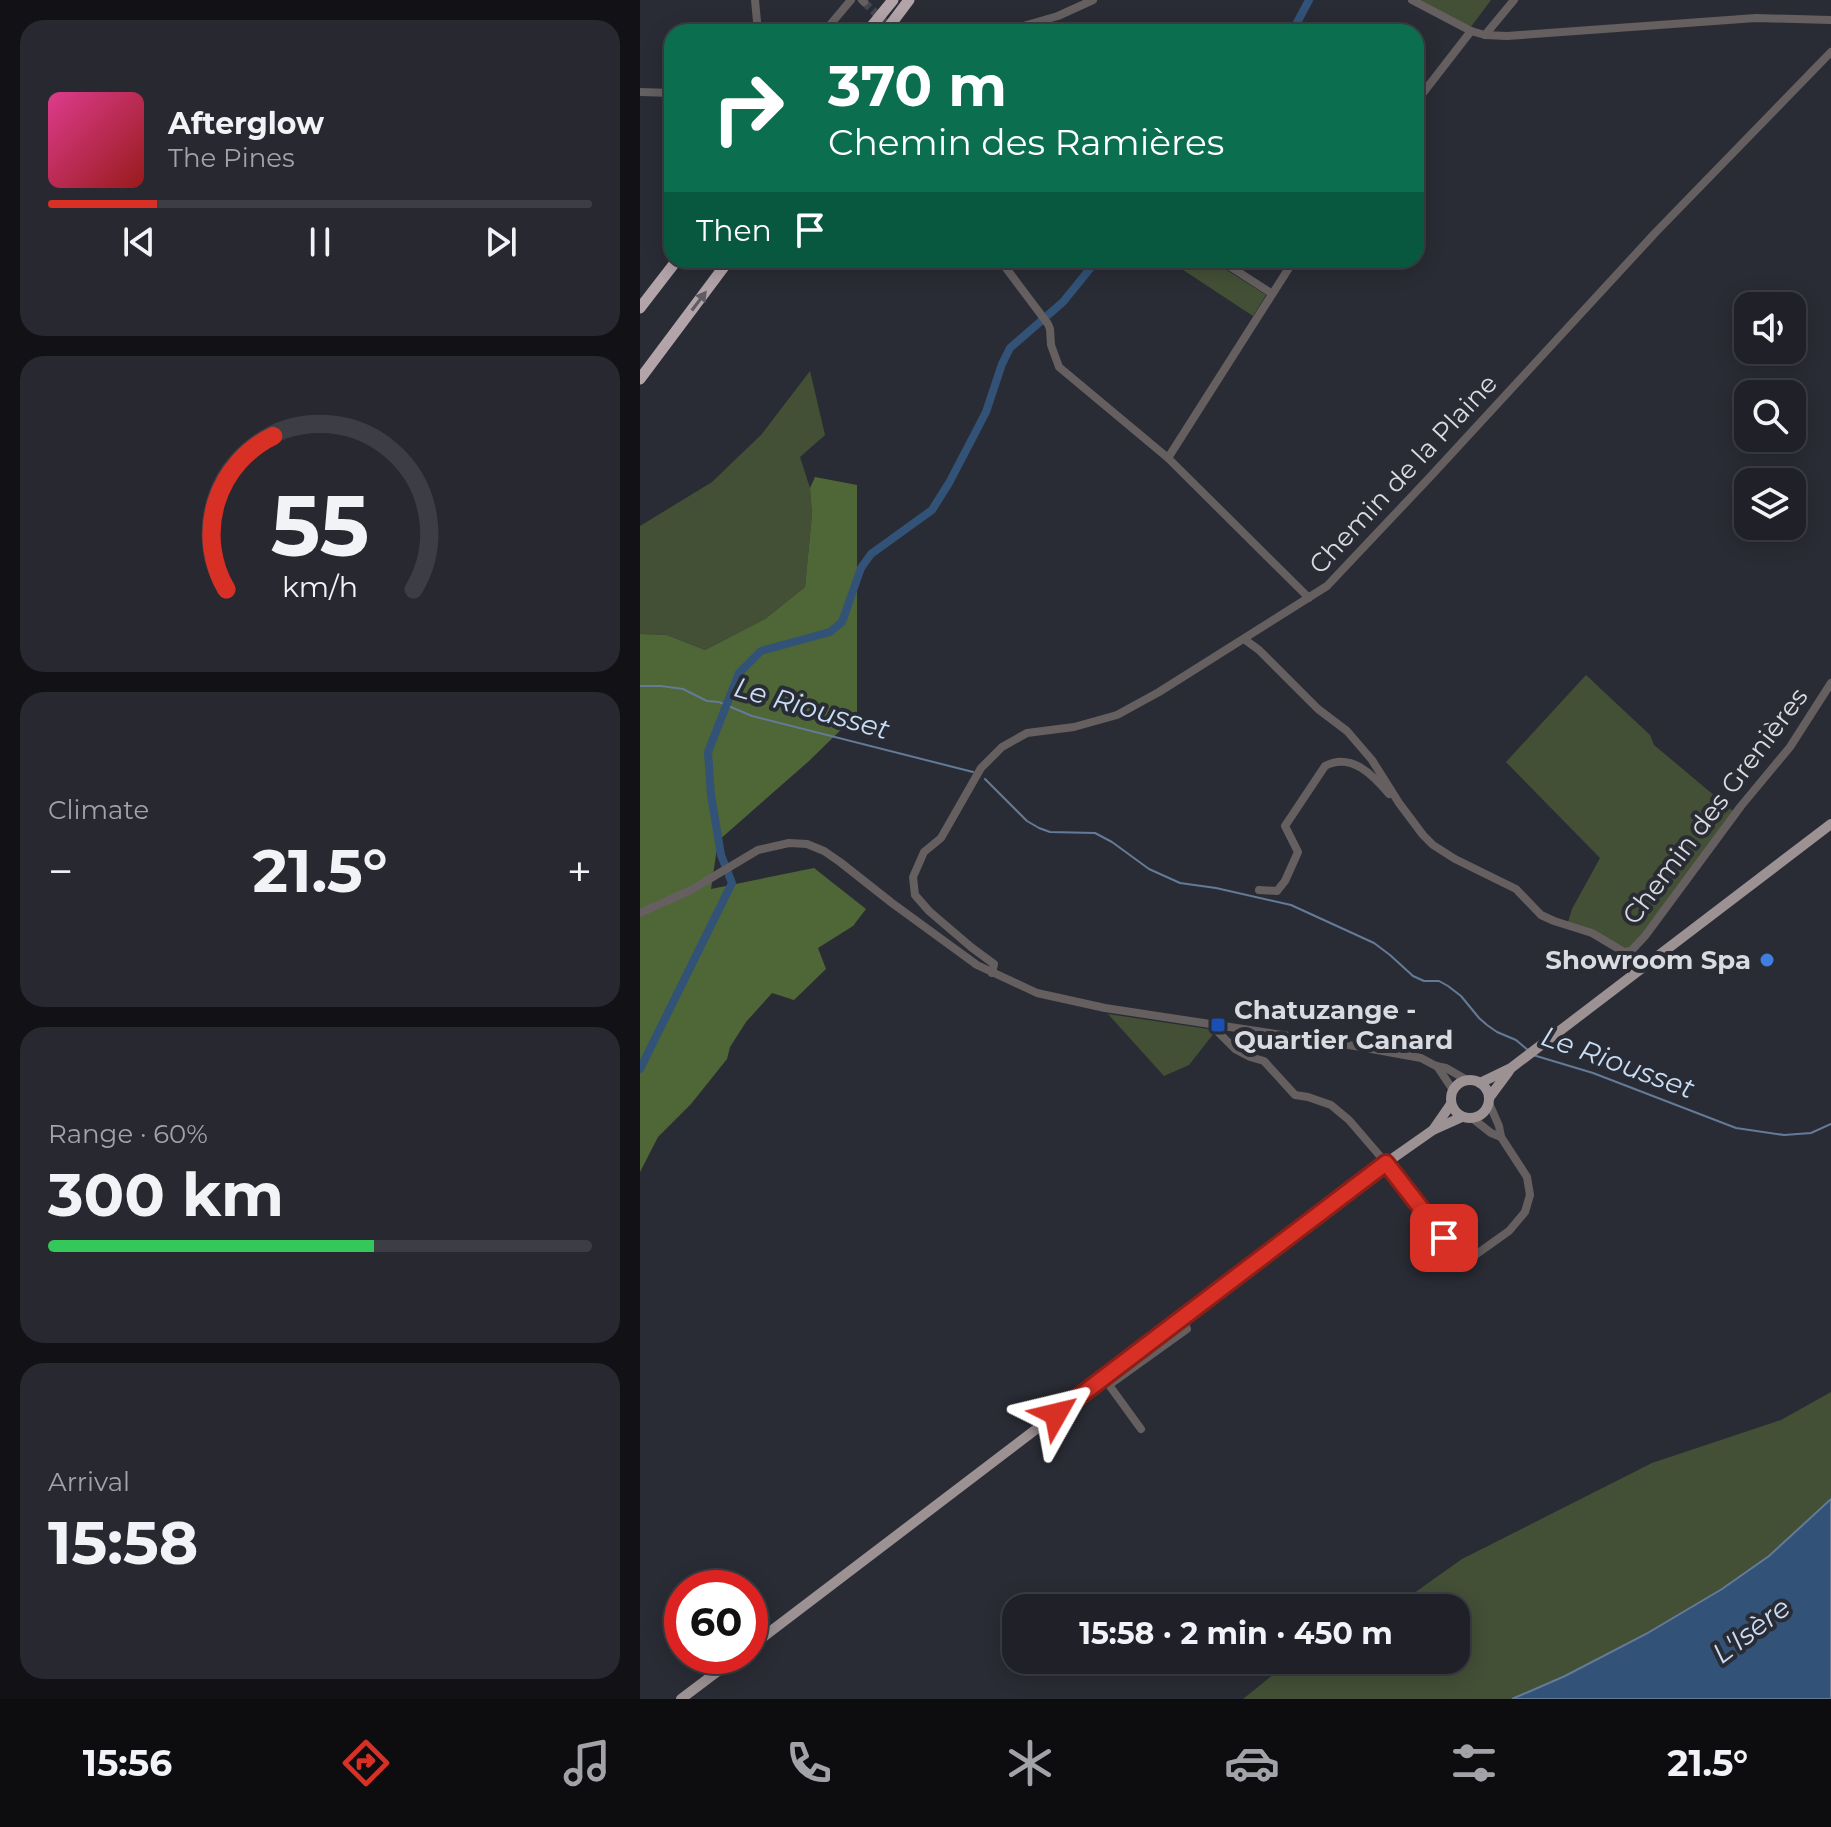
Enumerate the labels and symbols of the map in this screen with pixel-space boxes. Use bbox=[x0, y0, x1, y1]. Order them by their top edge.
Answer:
one-way arrow bbox=[691, 291, 707, 311]
street label: Chemin de la Plaine bbox=[1302, 368, 1504, 580]
water label: Le Riousset bbox=[730, 670, 894, 747]
street label: Chemin des Grenières bbox=[1616, 681, 1814, 931]
place label: Showroom Spa bbox=[1545, 944, 1751, 976]
marker: Showroom Spa bbox=[1758, 951, 1776, 969]
place label: Chatuzange - Quartier Canard bbox=[1234, 994, 1453, 1056]
marker: Chatuzange - Quartier Canard bbox=[1209, 1016, 1227, 1034]
water label: Le Riousset bbox=[1537, 1019, 1700, 1106]
pin bbox=[1410, 1204, 1478, 1272]
position arrow bbox=[1014, 1372, 1098, 1456]
speed limit sign: 60 bbox=[664, 1570, 768, 1674]
water label: L'Isère bbox=[1705, 1590, 1797, 1670]

